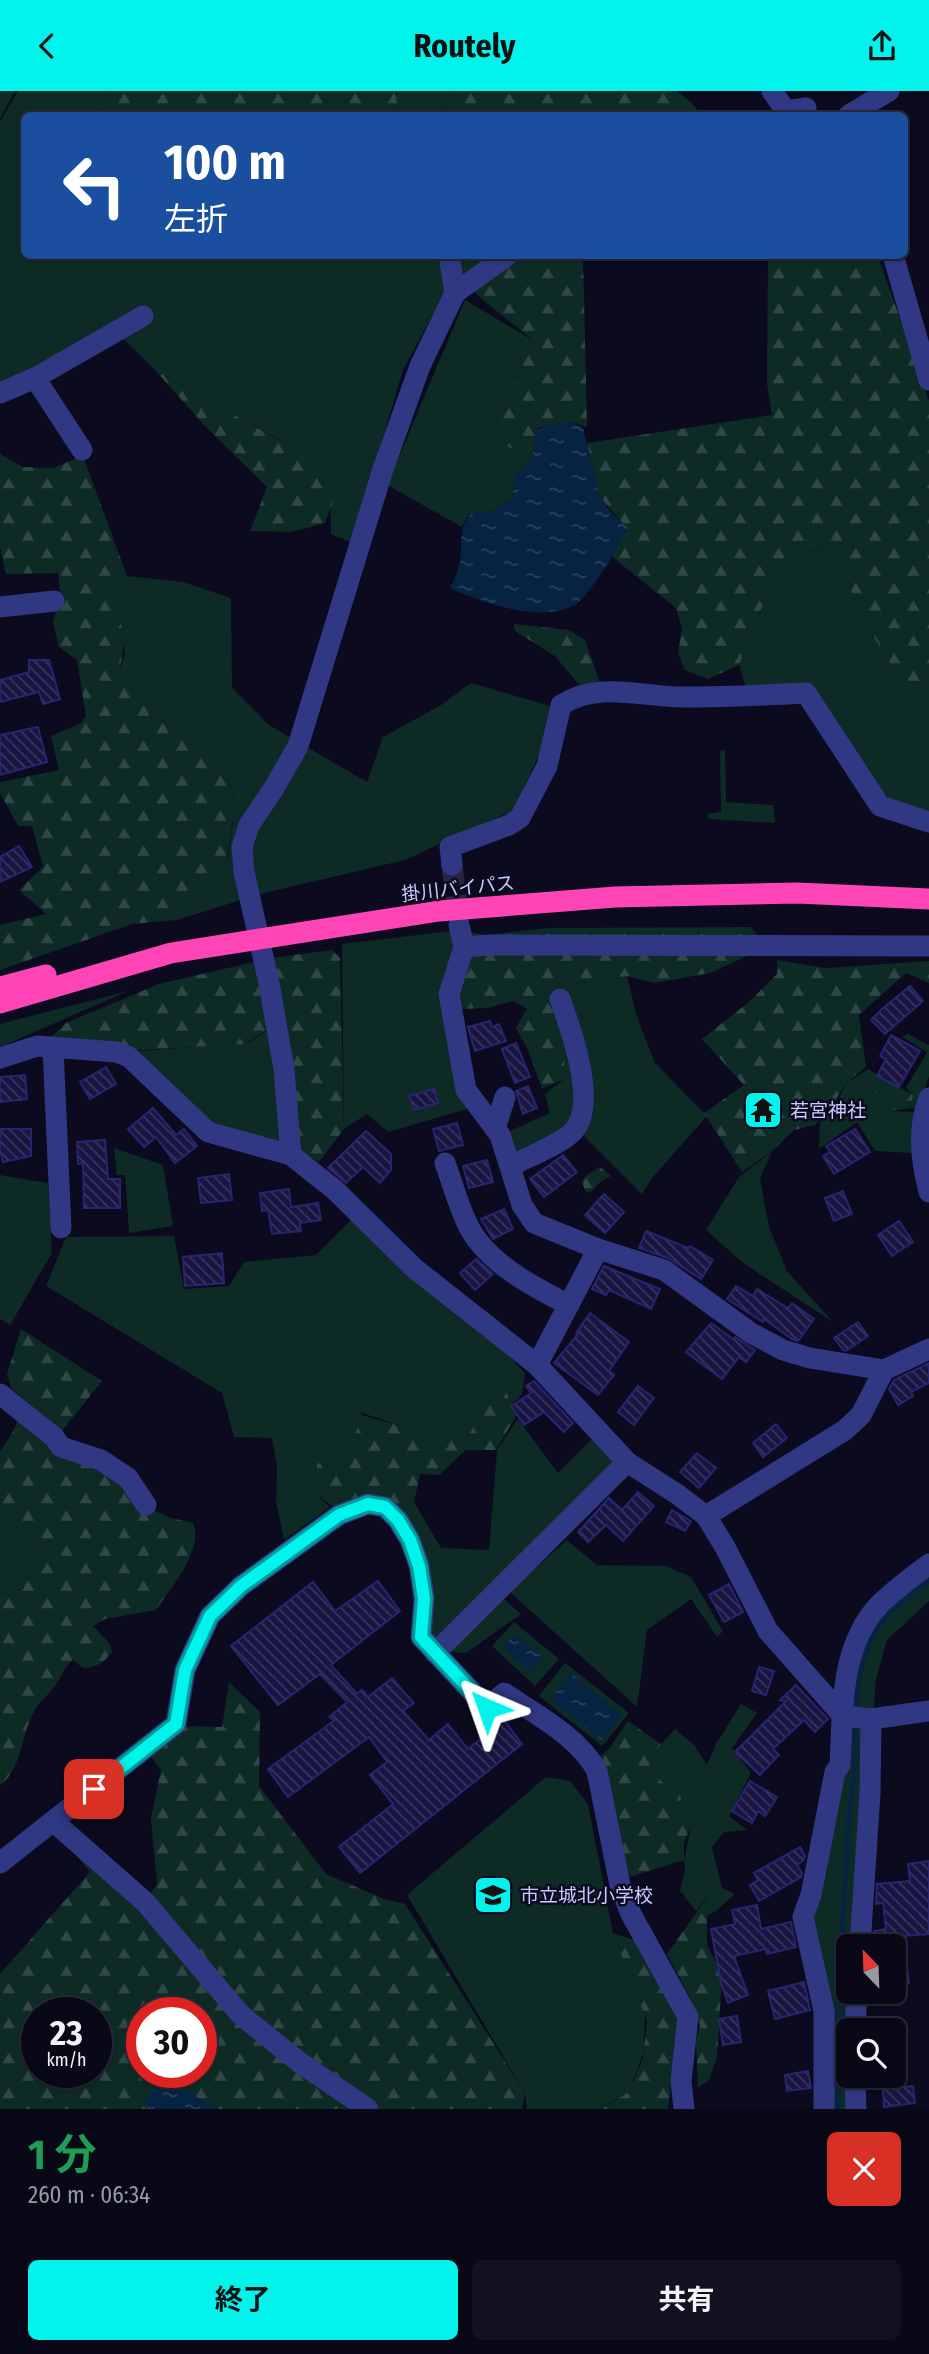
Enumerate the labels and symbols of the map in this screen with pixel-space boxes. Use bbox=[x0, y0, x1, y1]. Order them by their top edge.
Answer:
street label: 掛川バイパス bbox=[400, 871, 516, 906]
temple icon: 若宮神社 bbox=[742, 1089, 784, 1131]
place label: 若宮神社 bbox=[790, 1099, 866, 1122]
position arrow bbox=[450, 1671, 524, 1745]
pin bbox=[64, 1759, 124, 1819]
school or university icon: 市立城北小学校 bbox=[472, 1874, 514, 1916]
place label: 市立城北小学校 bbox=[520, 1884, 653, 1907]
north arrow bbox=[836, 1934, 906, 2004]
speed limit sign: 30 bbox=[126, 1997, 217, 2088]

